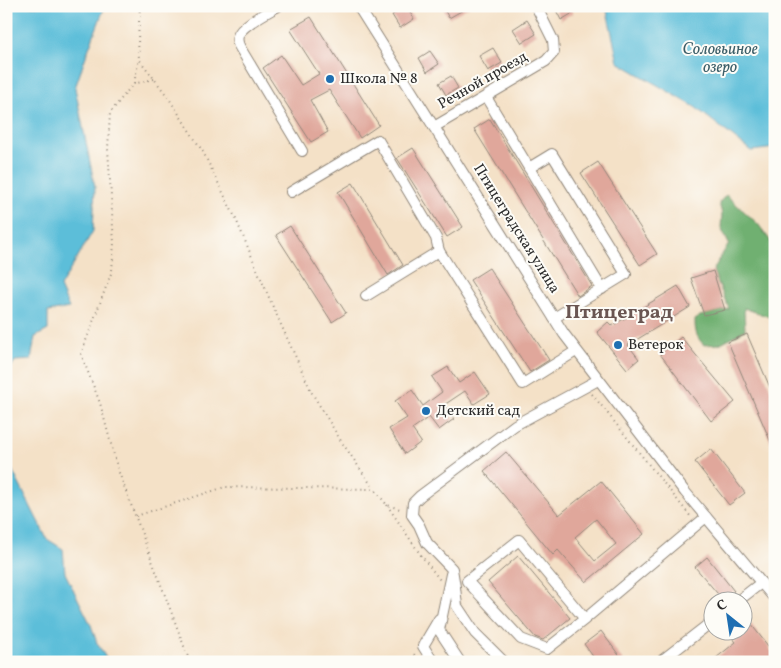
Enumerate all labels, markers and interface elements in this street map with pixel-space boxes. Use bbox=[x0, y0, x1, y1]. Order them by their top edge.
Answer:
water label: Соловьиное озеро bbox=[683, 39, 758, 79]
street label: Речной проезд bbox=[434, 47, 532, 115]
place label: Школа № 8 bbox=[340, 69, 418, 90]
marker: Школа № 8 bbox=[324, 73, 336, 85]
street label: Птицеградская улица bbox=[468, 160, 564, 298]
district label: Птицеград bbox=[565, 299, 673, 327]
place label: Ветерок bbox=[628, 335, 684, 356]
marker: Ветерок bbox=[612, 339, 624, 351]
place label: Детский сад bbox=[436, 401, 521, 422]
marker: Детский сад bbox=[420, 405, 432, 417]
north arrow bbox=[704, 590, 754, 640]
text: С bbox=[714, 596, 731, 617]

